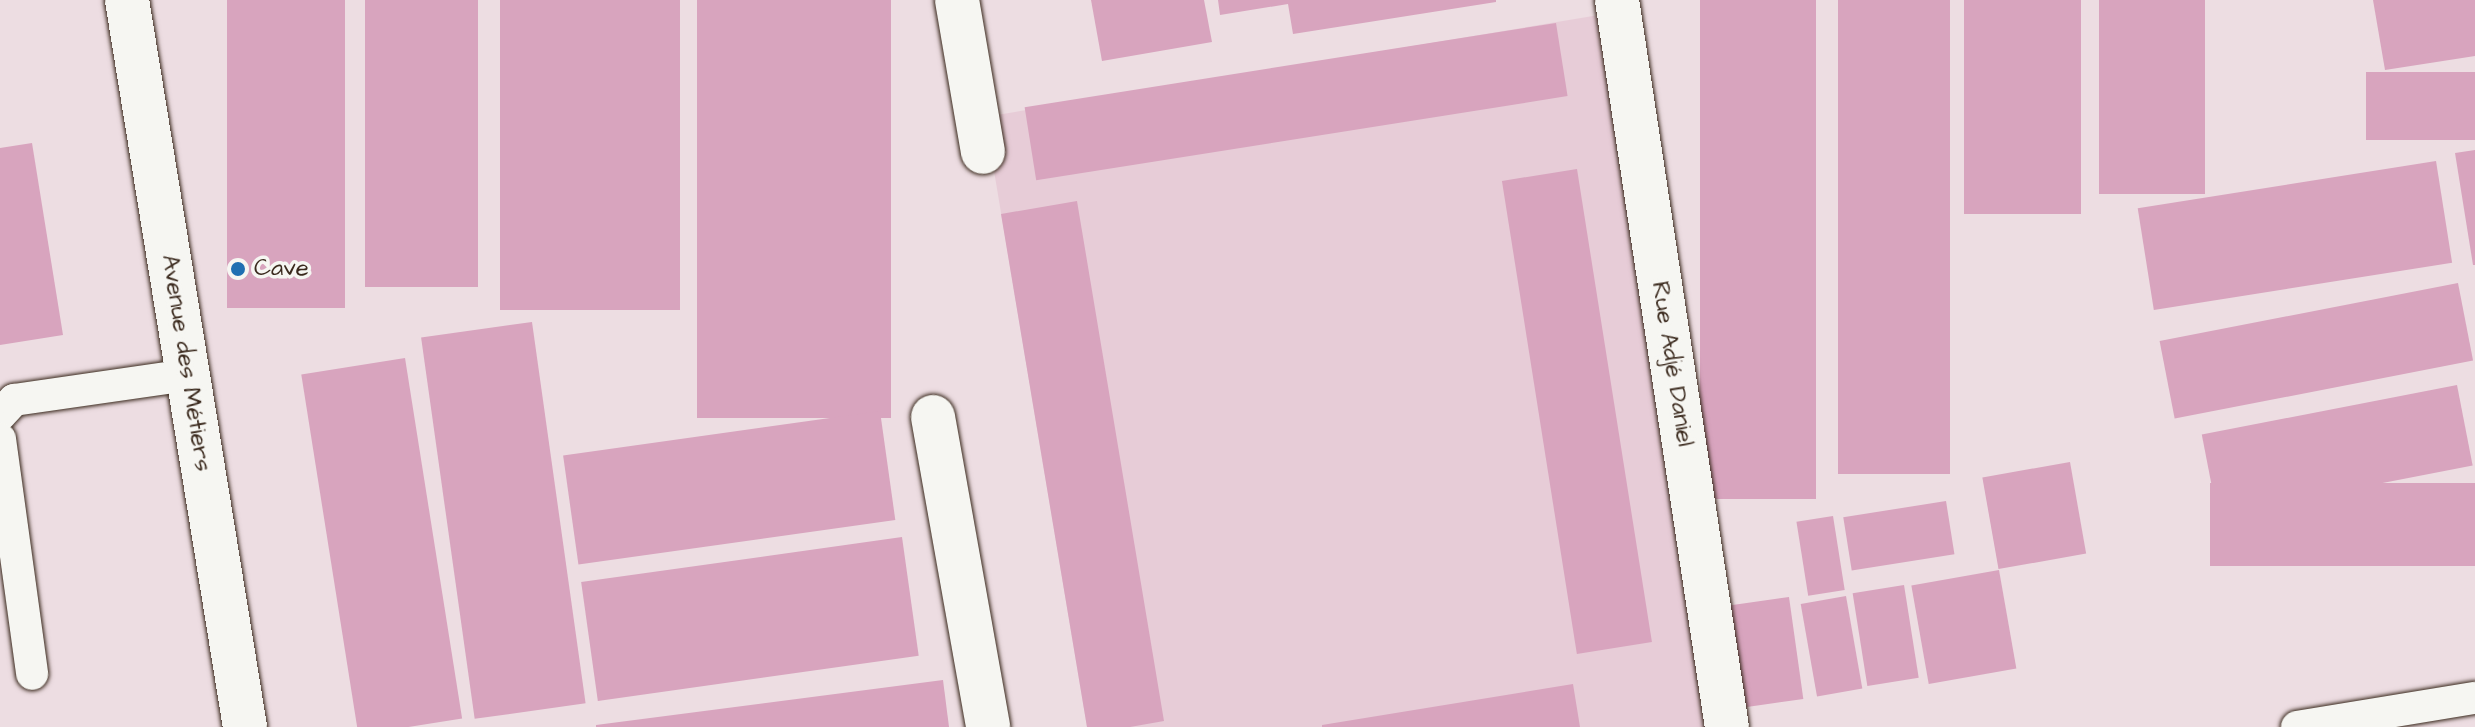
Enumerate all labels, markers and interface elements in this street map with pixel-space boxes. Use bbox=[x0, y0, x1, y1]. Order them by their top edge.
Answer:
street label: Avenue des Métiers bbox=[155, 253, 217, 473]
place label: Cave bbox=[254, 255, 309, 283]
marker: Cave bbox=[229, 260, 247, 278]
street label: Rue Adjé Daniel bbox=[1645, 279, 1699, 449]

